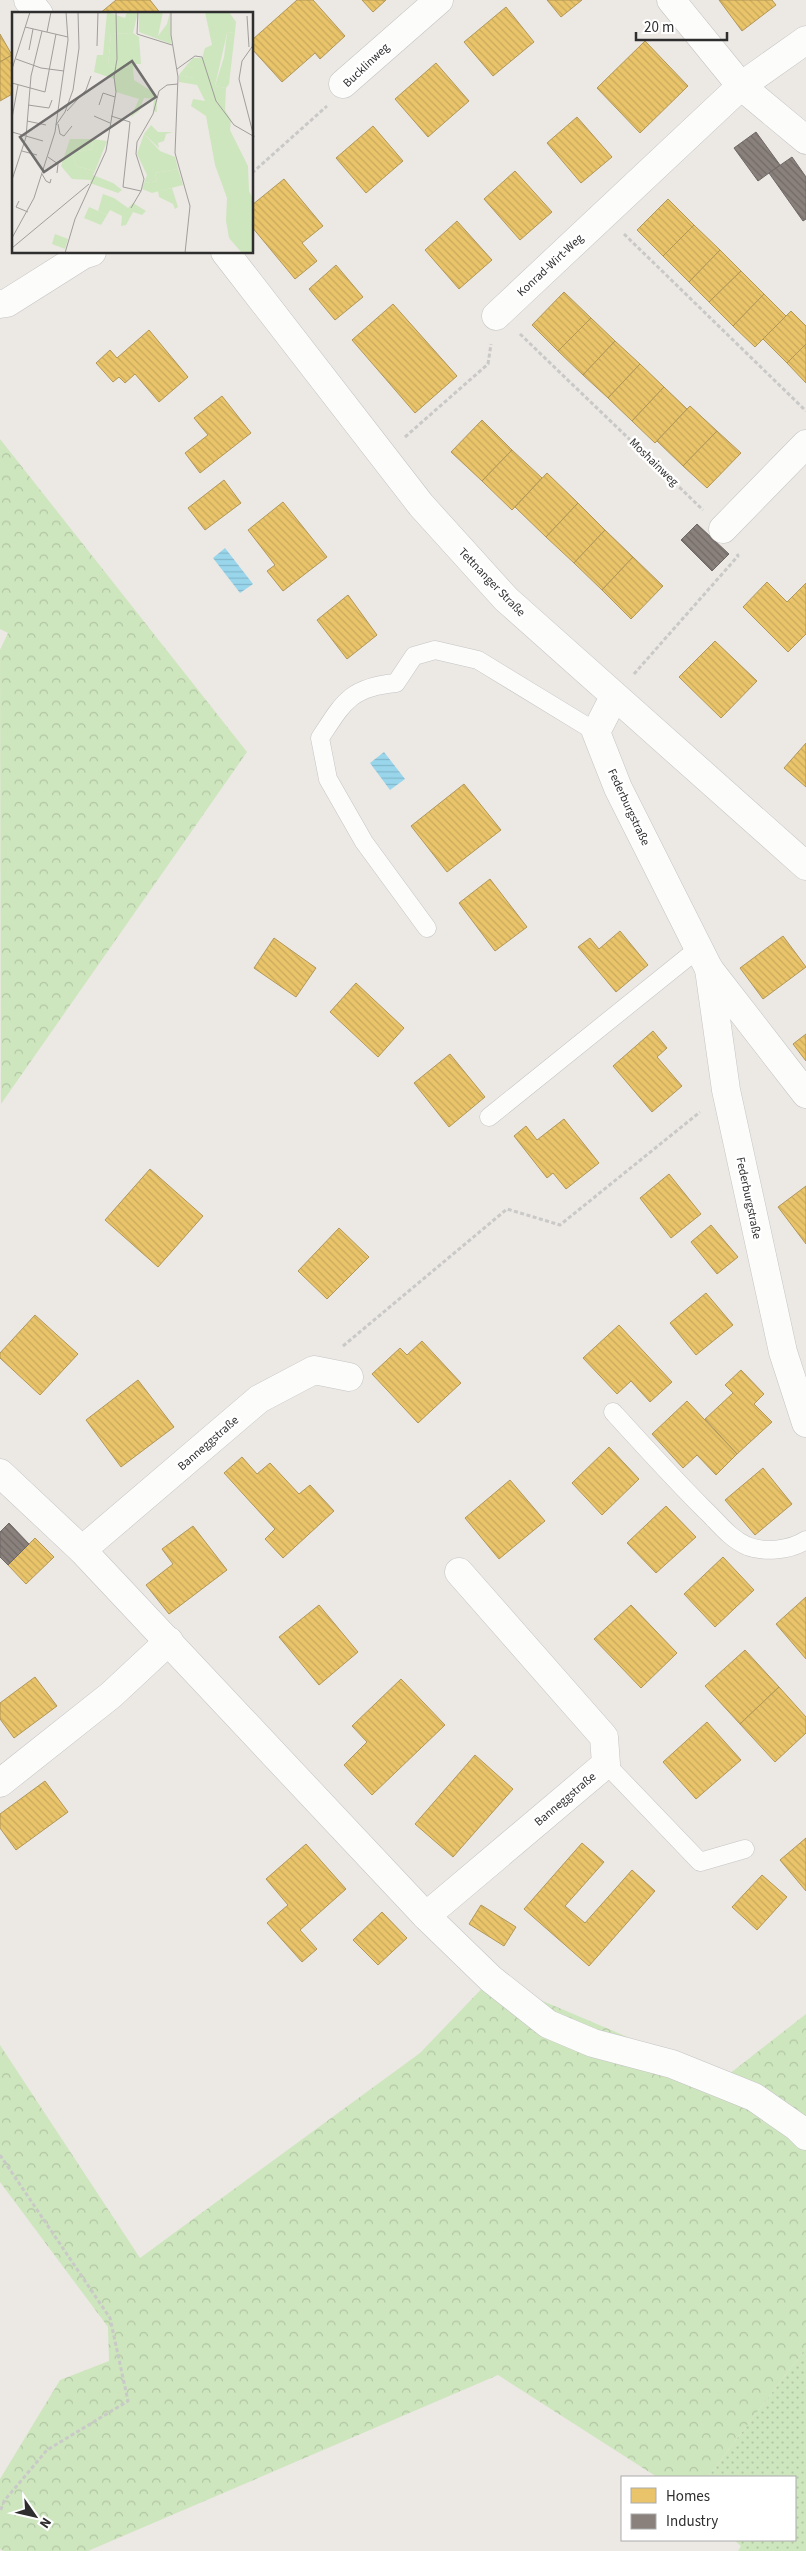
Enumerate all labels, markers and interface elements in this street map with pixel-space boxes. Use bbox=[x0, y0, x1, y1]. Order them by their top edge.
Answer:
scale bar bbox=[636, 10, 727, 42]
inset map bbox=[12, 12, 254, 254]
text: 20 m bbox=[644, 17, 674, 38]
street label: Bucklinweg bbox=[339, 39, 393, 91]
street label: Konrad-Wirt-Weg bbox=[513, 230, 587, 301]
street label: Moshainweg bbox=[625, 434, 682, 490]
street label: Tettnanger Straße bbox=[454, 544, 529, 621]
street label: Federburgstraße bbox=[603, 766, 654, 849]
street label: Federburgstraße bbox=[732, 1156, 766, 1241]
street label: Banneggstraße bbox=[174, 1412, 243, 1475]
street label: Banneggstraße bbox=[531, 1768, 600, 1830]
legend bbox=[621, 2476, 796, 2541]
text: Homes bbox=[666, 2486, 710, 2507]
north arrow bbox=[10, 2491, 60, 2541]
text: Industry bbox=[666, 2511, 718, 2532]
text: N bbox=[34, 2513, 56, 2532]

